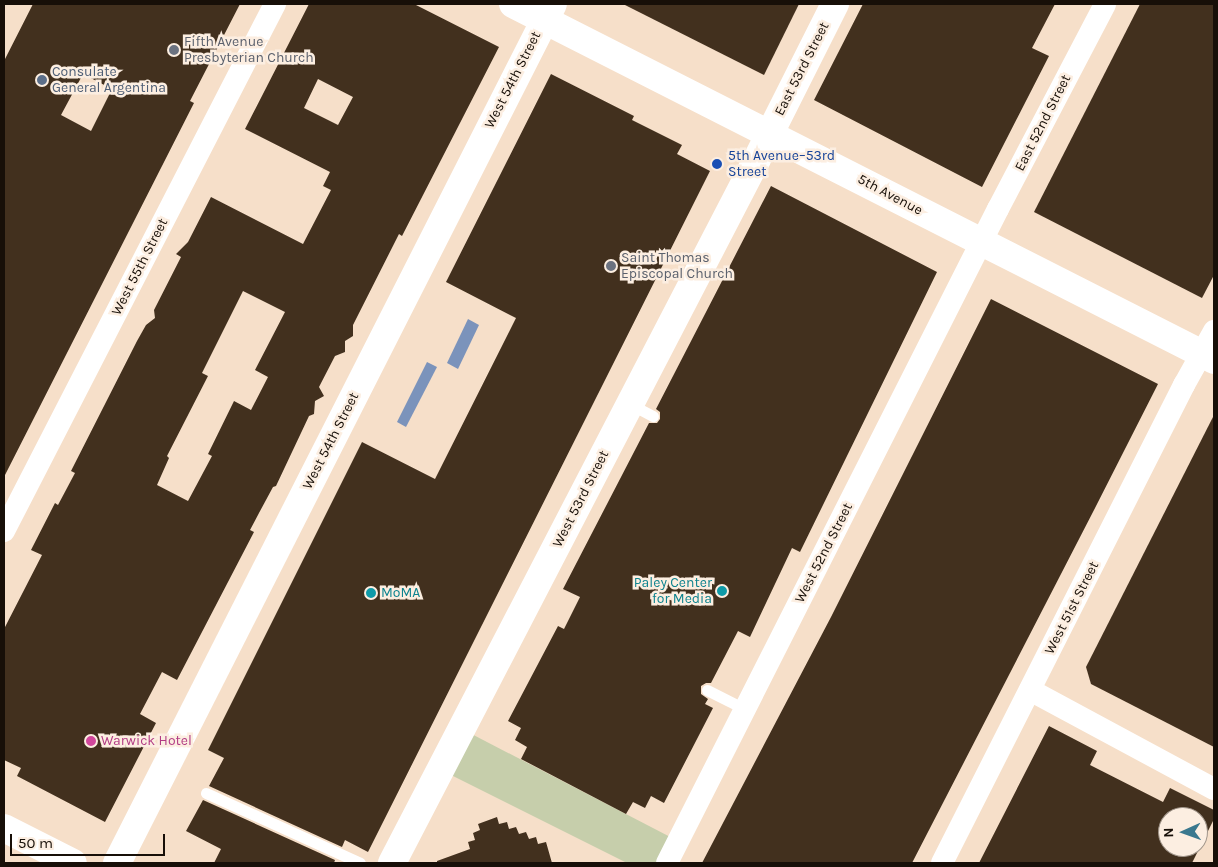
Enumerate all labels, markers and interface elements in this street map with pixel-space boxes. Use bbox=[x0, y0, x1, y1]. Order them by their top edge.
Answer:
street label: East 53rd Street bbox=[771, 19, 833, 119]
street label: West 54th Street bbox=[481, 29, 545, 131]
place label: Fifth Avenue Presbyterian Church bbox=[184, 34, 314, 66]
marker: Fifth Avenue Presbyterian Church bbox=[168, 44, 180, 56]
place label: Consulate General Argentina bbox=[52, 64, 166, 96]
street label: East 52nd Street bbox=[1011, 72, 1075, 174]
marker: Consulate General Argentina bbox=[36, 74, 48, 86]
place label: 5th Avenue–53rd Street bbox=[728, 148, 835, 180]
marker: 5th Avenue–53rd Street bbox=[710, 157, 724, 171]
street label: 5th Avenue bbox=[855, 171, 925, 219]
street label: West 55th Street bbox=[108, 216, 172, 318]
place label: Saint Thomas Episcopal Church bbox=[621, 250, 733, 282]
marker: Saint Thomas Episcopal Church bbox=[605, 260, 617, 272]
street label: West 54th Street bbox=[299, 390, 363, 492]
street label: West 53rd Street bbox=[549, 448, 613, 550]
street label: West 52nd Street bbox=[792, 500, 856, 606]
street label: West 51st Street bbox=[1041, 559, 1103, 657]
place label: Paley Center for Media bbox=[634, 575, 712, 608]
place label: MoMA bbox=[381, 585, 420, 601]
marker: Paley Center for Media bbox=[716, 585, 728, 597]
marker: MoMA bbox=[365, 587, 377, 599]
place label: Warwick Hotel bbox=[101, 733, 192, 749]
marker: Warwick Hotel bbox=[85, 735, 97, 747]
north arrow bbox=[1158, 807, 1208, 857]
scale bar bbox=[12, 824, 168, 856]
text: N bbox=[1160, 827, 1177, 838]
text: 50 m bbox=[18, 834, 53, 852]

